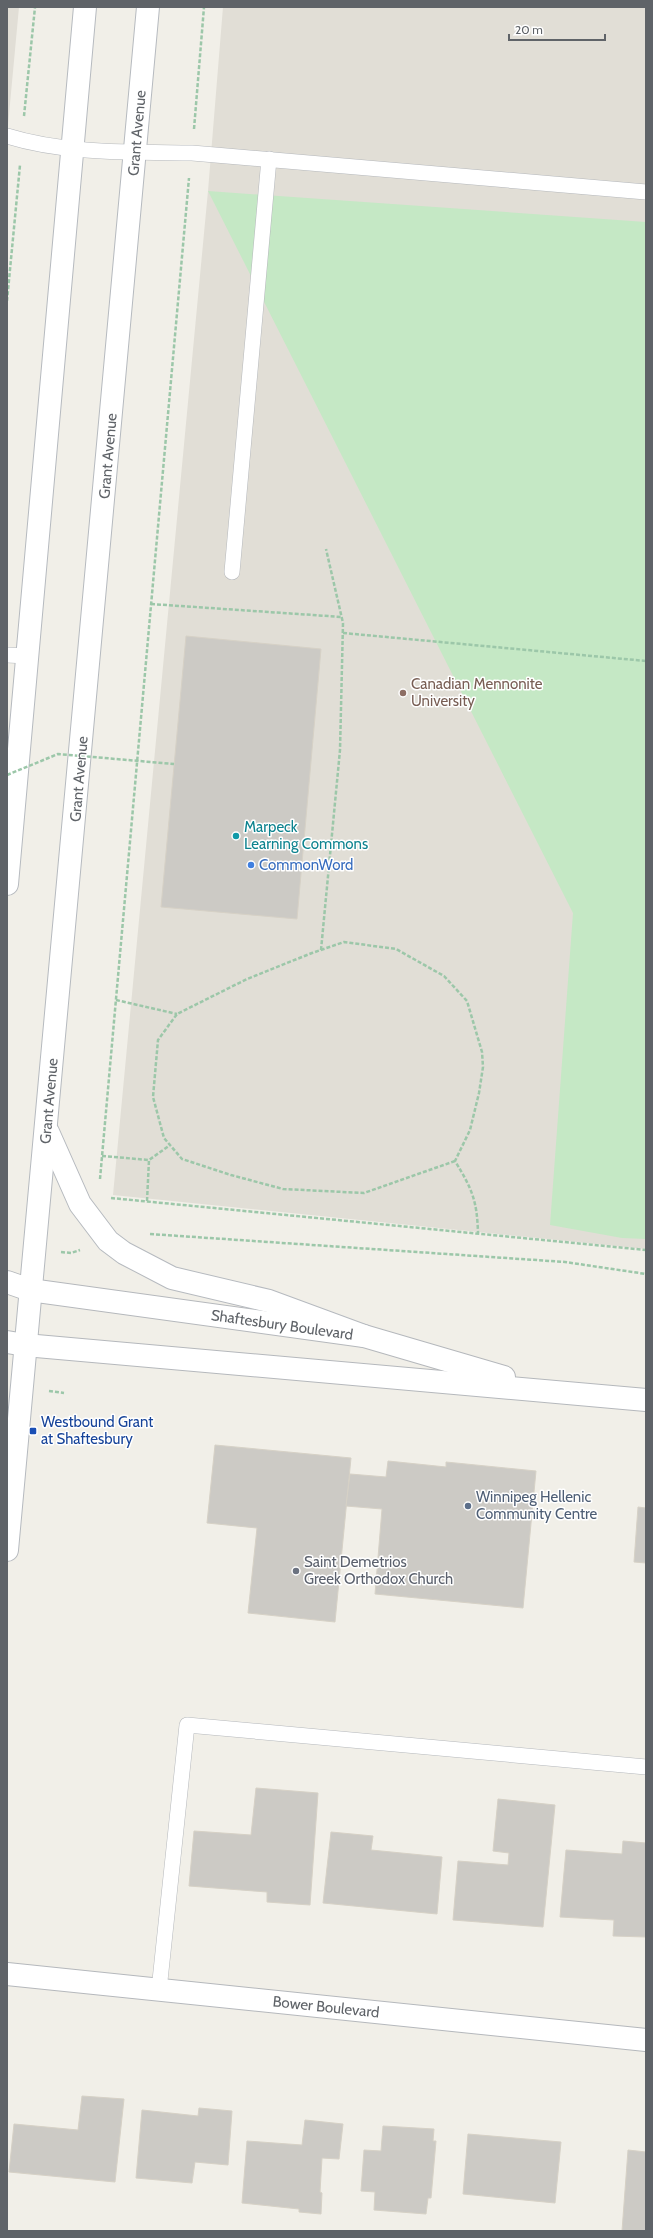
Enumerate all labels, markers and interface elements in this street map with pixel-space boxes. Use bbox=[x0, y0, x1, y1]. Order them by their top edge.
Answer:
scale bar bbox=[509, 16, 605, 42]
text: 20 m bbox=[515, 22, 543, 37]
street label: Grant Avenue bbox=[124, 89, 150, 177]
street label: Grant Avenue bbox=[95, 412, 121, 500]
place label: Canadian Mennonite University bbox=[411, 675, 543, 710]
marker: Canadian Mennonite University bbox=[398, 688, 408, 698]
street label: Grant Avenue bbox=[66, 735, 92, 823]
place label: Marpeck Learning Commons bbox=[244, 818, 368, 853]
marker: Marpeck Learning Commons bbox=[231, 831, 241, 841]
place label: CommonWord bbox=[259, 856, 353, 874]
marker: CommonWord bbox=[246, 860, 256, 870]
street label: Grant Avenue bbox=[36, 1057, 62, 1145]
street label: Shaftesbury Boulevard bbox=[210, 1306, 354, 1344]
place label: Westbound Grant at Shaftesbury bbox=[41, 1413, 153, 1448]
marker: Westbound Grant at Shaftesbury bbox=[28, 1426, 38, 1436]
place label: Winnipeg Hellenic Community Centre bbox=[476, 1488, 598, 1523]
marker: Winnipeg Hellenic Community Centre bbox=[463, 1501, 473, 1511]
place label: Saint Demetrios Greek Orthodox Church bbox=[304, 1553, 453, 1588]
marker: Saint Demetrios Greek Orthodox Church bbox=[291, 1566, 301, 1576]
street label: Bower Boulevard bbox=[272, 1992, 380, 2022]

